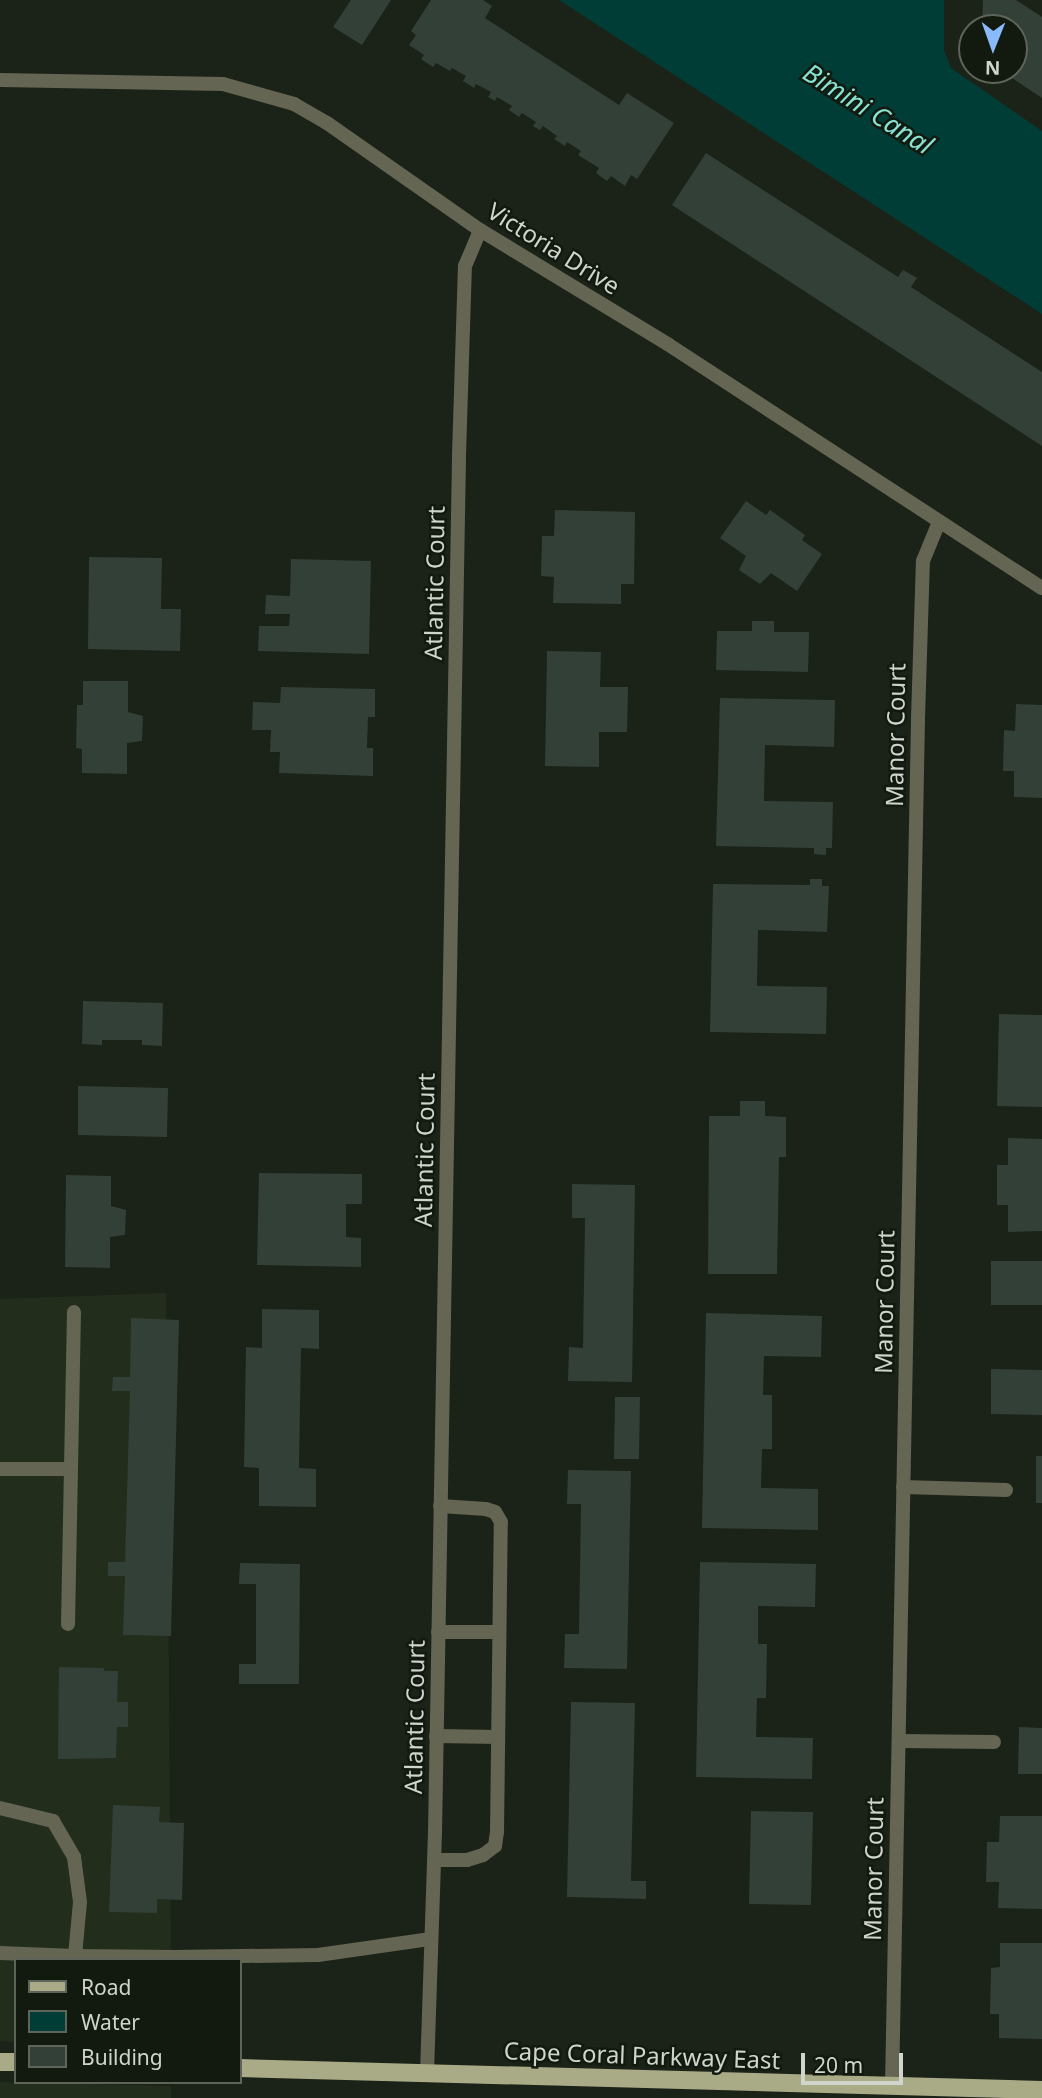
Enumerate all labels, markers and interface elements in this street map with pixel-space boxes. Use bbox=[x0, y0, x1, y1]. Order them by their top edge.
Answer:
north arrow bbox=[958, 14, 1028, 84]
text: N bbox=[985, 55, 1001, 81]
water label: Bimini Canal bbox=[797, 57, 939, 161]
street label: Victoria Drive bbox=[483, 196, 625, 300]
street label: Atlantic Court bbox=[418, 506, 450, 660]
street label: Manor Court bbox=[879, 663, 911, 807]
street label: Atlantic Court bbox=[408, 1073, 440, 1227]
street label: Manor Court bbox=[868, 1230, 900, 1374]
street label: Atlantic Court bbox=[398, 1640, 430, 1794]
street label: Manor Court bbox=[857, 1797, 889, 1941]
legend bbox=[14, 1958, 242, 2084]
text: Road bbox=[81, 1973, 131, 2001]
text: Water bbox=[81, 2008, 140, 2036]
street label: Cape Coral Parkway East bbox=[503, 2036, 781, 2074]
scale bar bbox=[804, 2038, 906, 2082]
text: Building bbox=[81, 2043, 163, 2071]
text: 20 m bbox=[814, 2051, 863, 2079]

